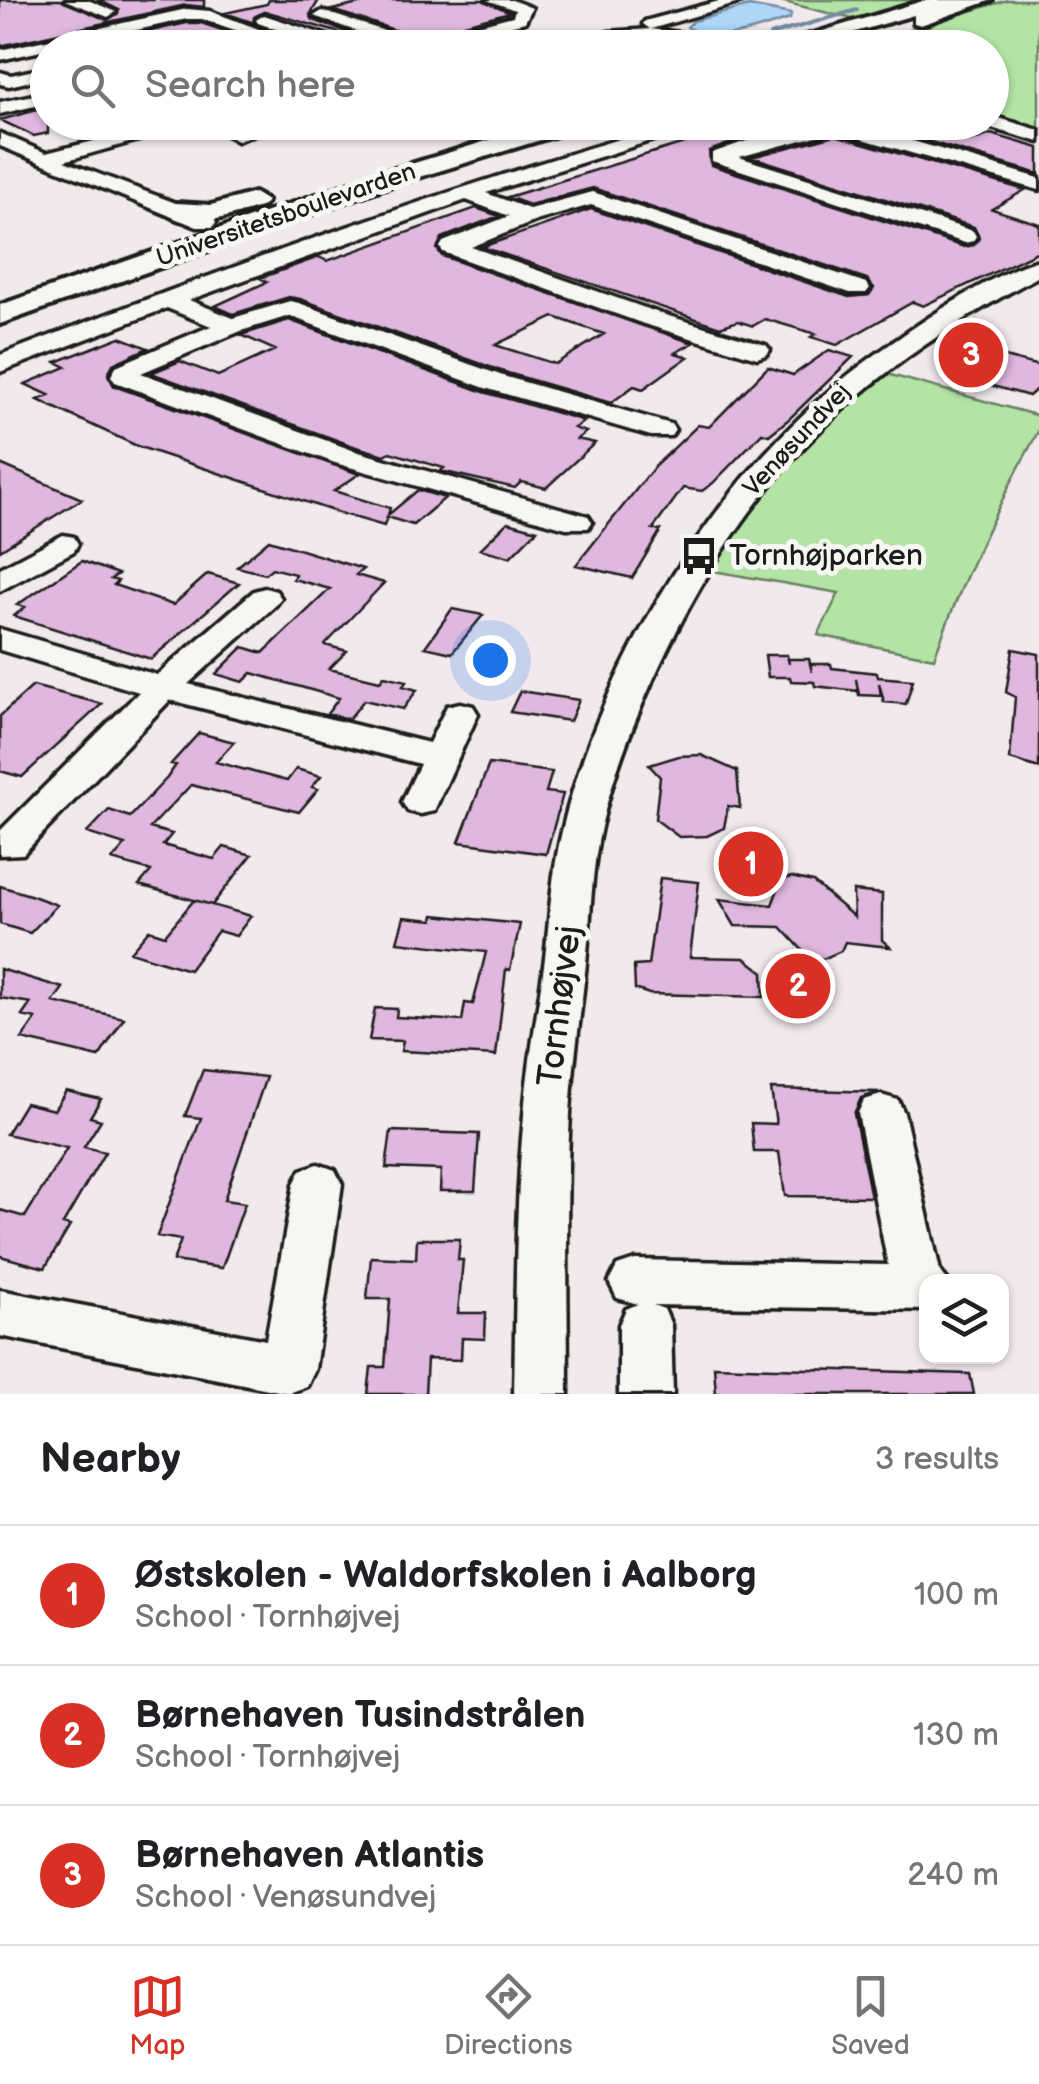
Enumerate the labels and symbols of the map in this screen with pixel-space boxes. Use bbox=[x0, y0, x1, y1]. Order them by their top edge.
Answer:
street label: Universitetsboulevarden bbox=[152, 156, 420, 274]
pin: 3 bbox=[938, 318, 1004, 392]
street label: Venøsundvej bbox=[737, 377, 857, 503]
bus stop icon: Tornhøjparken bbox=[678, 535, 720, 577]
place label: Tornhøjparken bbox=[729, 538, 923, 574]
your location bbox=[465, 635, 516, 686]
pin: 1 bbox=[718, 826, 784, 902]
street label: Tornhøjvej bbox=[529, 923, 591, 1089]
pin: 2 bbox=[766, 948, 830, 1024]

